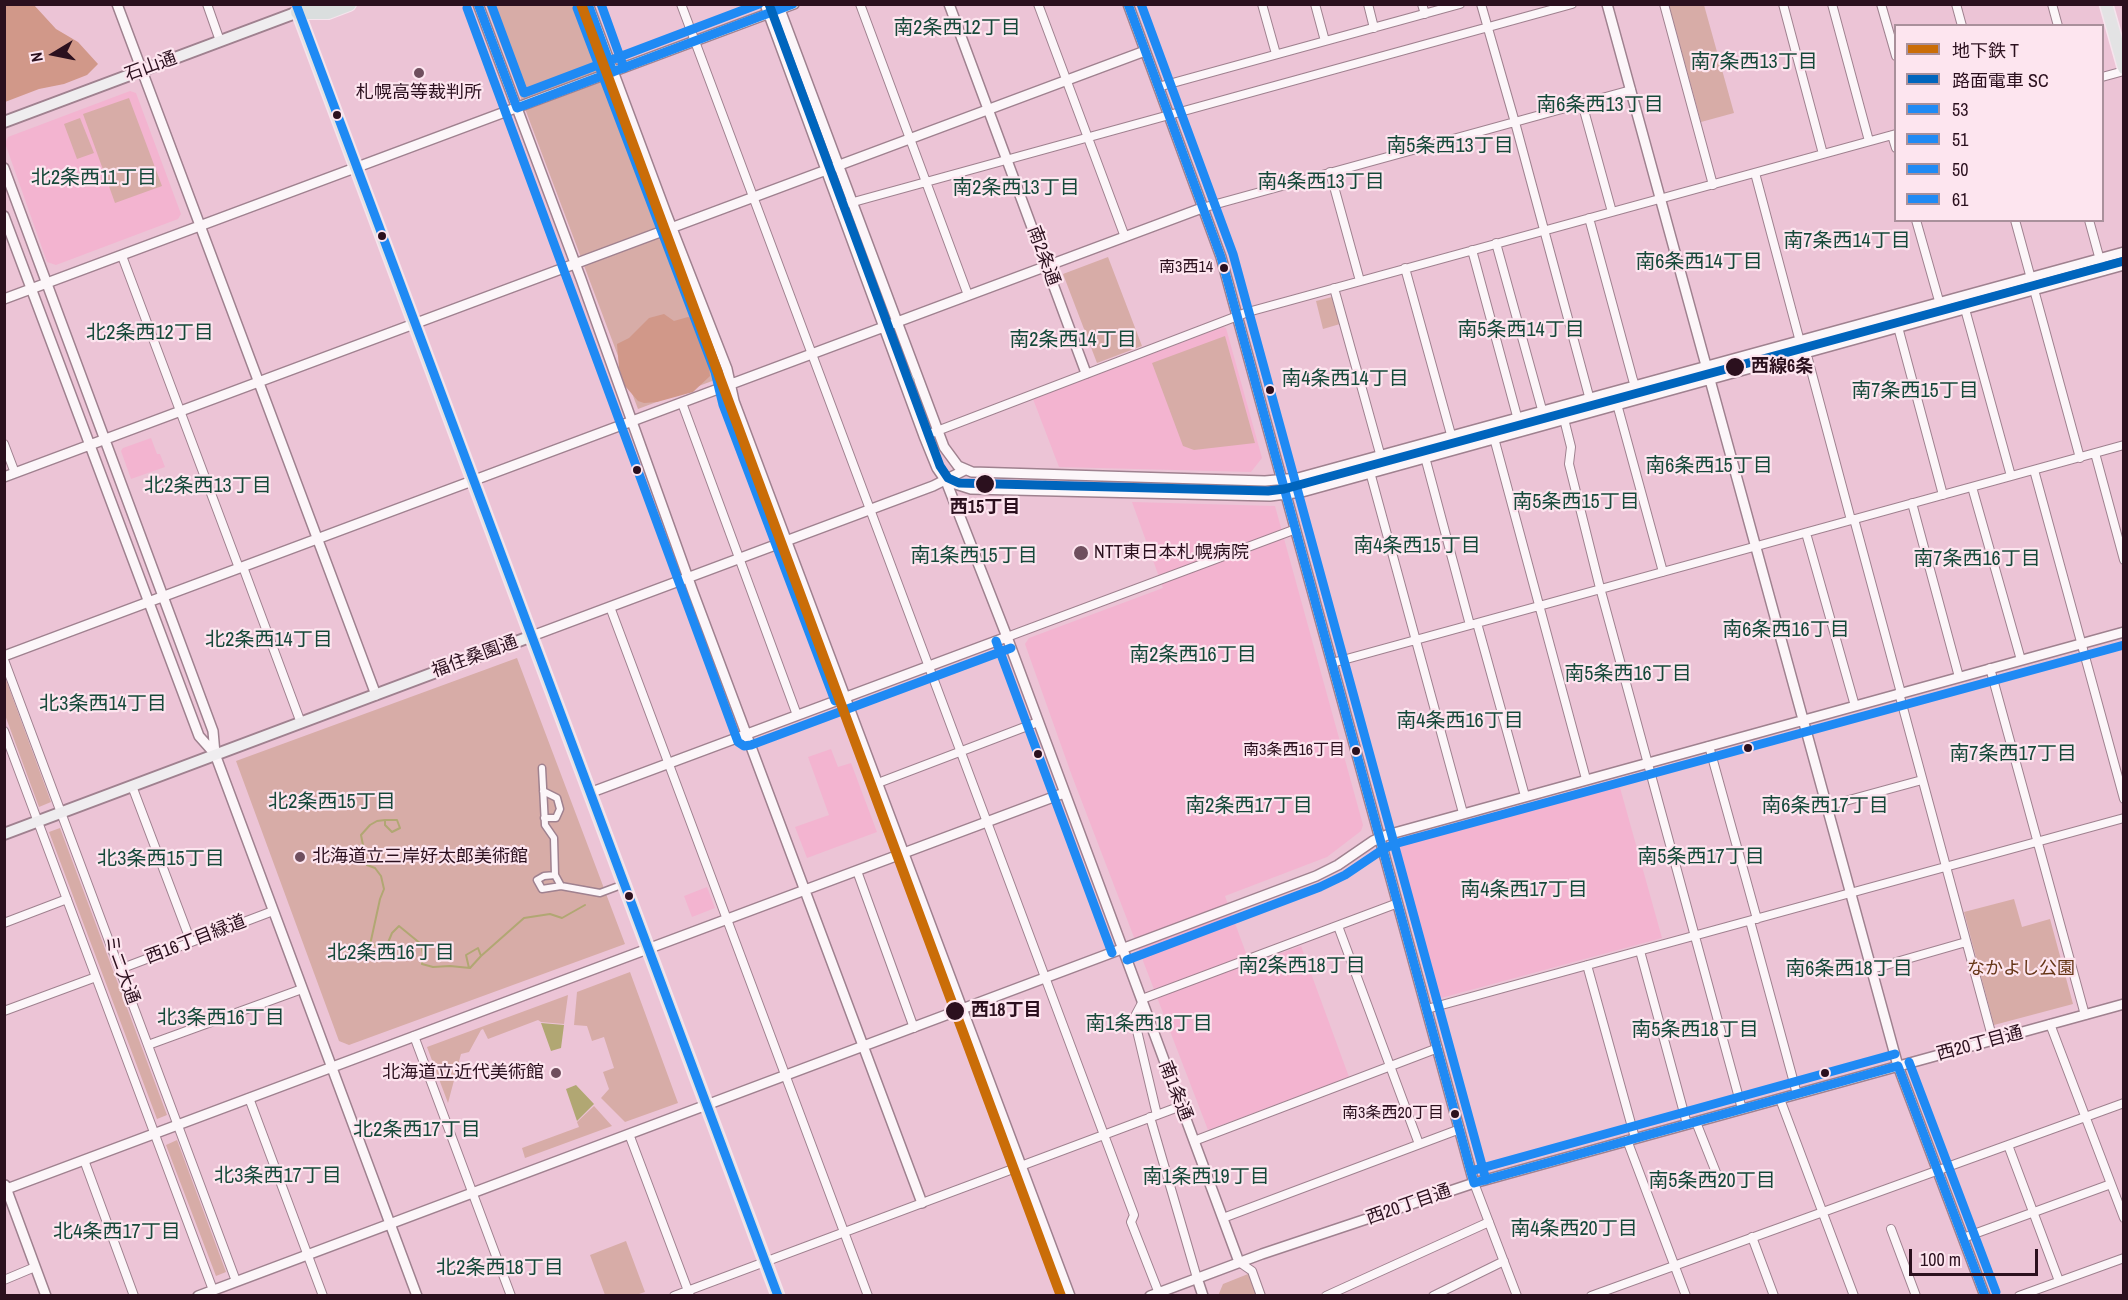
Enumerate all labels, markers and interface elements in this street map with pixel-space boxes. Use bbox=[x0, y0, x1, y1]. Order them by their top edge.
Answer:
district label: 南2条西12丁目 bbox=[893, 17, 1021, 41]
north arrow bbox=[24, 24, 84, 84]
legend bbox=[1894, 24, 2104, 222]
text: 地下鉄 T bbox=[1952, 38, 2019, 63]
street label: 石山通 bbox=[122, 48, 180, 86]
text: N bbox=[25, 51, 48, 64]
district label: 南7条西13丁目 bbox=[1690, 51, 1818, 75]
marker: 札幌高等裁判所 bbox=[412, 66, 426, 80]
text: 路面電車 SC bbox=[1952, 68, 2049, 93]
place label: 札幌高等裁判所 bbox=[356, 82, 482, 104]
district label: 南6条西13丁目 bbox=[1536, 94, 1664, 118]
text: 53 bbox=[1952, 97, 1968, 122]
unlabelled marker bbox=[331, 109, 343, 121]
text: 51 bbox=[1952, 127, 1968, 152]
district label: 南5条西13丁目 bbox=[1386, 135, 1514, 159]
text: 50 bbox=[1952, 157, 1968, 182]
district label: 北2条西11丁目 bbox=[31, 167, 157, 191]
district label: 南4条西13丁目 bbox=[1257, 171, 1385, 195]
district label: 南2条西13丁目 bbox=[952, 177, 1080, 201]
text: 61 bbox=[1952, 187, 1968, 212]
street label: 南2条通 bbox=[1022, 223, 1064, 289]
unlabelled marker bbox=[376, 230, 388, 242]
district label: 南7条西14丁目 bbox=[1783, 230, 1911, 254]
district label: 南6条西14丁目 bbox=[1635, 251, 1763, 275]
place label: 南3西14 bbox=[1159, 258, 1213, 278]
marker: 南3西14 bbox=[1218, 262, 1230, 274]
district label: 南5条西14丁目 bbox=[1457, 319, 1585, 343]
district label: 北2条西12丁目 bbox=[86, 322, 214, 346]
district label: 南2条西14丁目 bbox=[1009, 329, 1137, 353]
marker: 西線6条 bbox=[1724, 356, 1746, 378]
place label: 西線6条 bbox=[1751, 356, 1813, 378]
district label: 南4条西14丁目 bbox=[1281, 368, 1409, 392]
district label: 南7条西15丁目 bbox=[1851, 380, 1979, 404]
unlabelled marker bbox=[1264, 384, 1276, 396]
district label: 南6条西15丁目 bbox=[1645, 455, 1773, 479]
unlabelled marker bbox=[631, 464, 643, 476]
marker: 西15丁目 bbox=[974, 473, 996, 495]
district label: 北2条西13丁目 bbox=[144, 475, 272, 499]
district label: 南5条西15丁目 bbox=[1512, 491, 1640, 515]
place label: 西15丁目 bbox=[950, 497, 1020, 519]
district label: 南4条西15丁目 bbox=[1353, 535, 1481, 559]
place label: NTT東日本札幌病院 bbox=[1094, 542, 1249, 564]
marker: NTT東日本札幌病院 bbox=[1072, 544, 1090, 562]
district label: 南1条西15丁目 bbox=[910, 545, 1038, 569]
district label: 南7条西16丁目 bbox=[1913, 548, 2041, 572]
district label: 南6条西16丁目 bbox=[1722, 619, 1850, 643]
district label: 北2条西14丁目 bbox=[205, 629, 333, 653]
street label: 福住桑園通 bbox=[429, 631, 521, 683]
district label: 南2条西16丁目 bbox=[1129, 644, 1257, 668]
district label: 南5条西16丁目 bbox=[1564, 663, 1692, 687]
district label: 北3条西14丁目 bbox=[39, 693, 167, 717]
district label: 南4条西16丁目 bbox=[1396, 710, 1524, 734]
place label: 南3条西16丁目 bbox=[1243, 741, 1345, 761]
unlabelled marker bbox=[1742, 742, 1754, 754]
district label: 南7条西17丁目 bbox=[1949, 743, 2077, 767]
marker: 南3条西16丁目 bbox=[1350, 745, 1362, 757]
unlabelled marker bbox=[1032, 748, 1044, 760]
district label: 北2条西15丁目 bbox=[268, 791, 396, 815]
district label: 南2条西17丁目 bbox=[1185, 795, 1313, 819]
district label: 南6条西17丁目 bbox=[1761, 795, 1889, 819]
place label: 北海道立三岸好太郎美術館 bbox=[312, 846, 528, 868]
district label: 南5条西17丁目 bbox=[1637, 846, 1765, 870]
district label: 北3条西15丁目 bbox=[97, 848, 225, 872]
marker: 北海道立三岸好太郎美術館 bbox=[293, 850, 307, 864]
district label: 南4条西17丁目 bbox=[1460, 879, 1588, 903]
unlabelled marker bbox=[623, 890, 635, 902]
street label: 西16丁目緑道 bbox=[142, 911, 250, 969]
street label: ミニ大通 bbox=[99, 932, 143, 1008]
district label: 北2条西16丁目 bbox=[327, 942, 455, 966]
district label: 南2条西18丁目 bbox=[1238, 955, 1366, 979]
district label: 南6条西18丁目 bbox=[1785, 958, 1913, 982]
park label: なかよし公園 bbox=[1967, 958, 2075, 980]
marker: 西18丁目 bbox=[944, 1000, 966, 1022]
place label: 西18丁目 bbox=[971, 1000, 1041, 1022]
district label: 北3条西16丁目 bbox=[157, 1007, 285, 1031]
district label: 南1条西18丁目 bbox=[1085, 1013, 1213, 1037]
district label: 南5条西18丁目 bbox=[1631, 1019, 1759, 1043]
street label: 西20丁目通 bbox=[1935, 1022, 2025, 1066]
street label: 南1条通 bbox=[1154, 1058, 1196, 1124]
place label: 北海道立近代美術館 bbox=[382, 1062, 544, 1084]
marker: 北海道立近代美術館 bbox=[549, 1066, 563, 1080]
unlabelled marker bbox=[1819, 1067, 1831, 1079]
place label: 南3条西20丁目 bbox=[1342, 1104, 1444, 1124]
marker: 南3条西20丁目 bbox=[1449, 1108, 1461, 1120]
district label: 北2条西17丁目 bbox=[353, 1119, 481, 1143]
district label: 北3条西17丁目 bbox=[214, 1165, 342, 1189]
district label: 南1条西19丁目 bbox=[1142, 1166, 1270, 1190]
district label: 南5条西20丁目 bbox=[1648, 1170, 1776, 1194]
street label: 西20丁目通 bbox=[1364, 1180, 1454, 1230]
district label: 南4条西20丁目 bbox=[1510, 1218, 1638, 1242]
district label: 北4条西17丁目 bbox=[53, 1221, 181, 1245]
scale bar bbox=[1912, 1237, 2041, 1275]
text: 100 m bbox=[1920, 1247, 1961, 1272]
district label: 北2条西18丁目 bbox=[436, 1257, 564, 1281]

